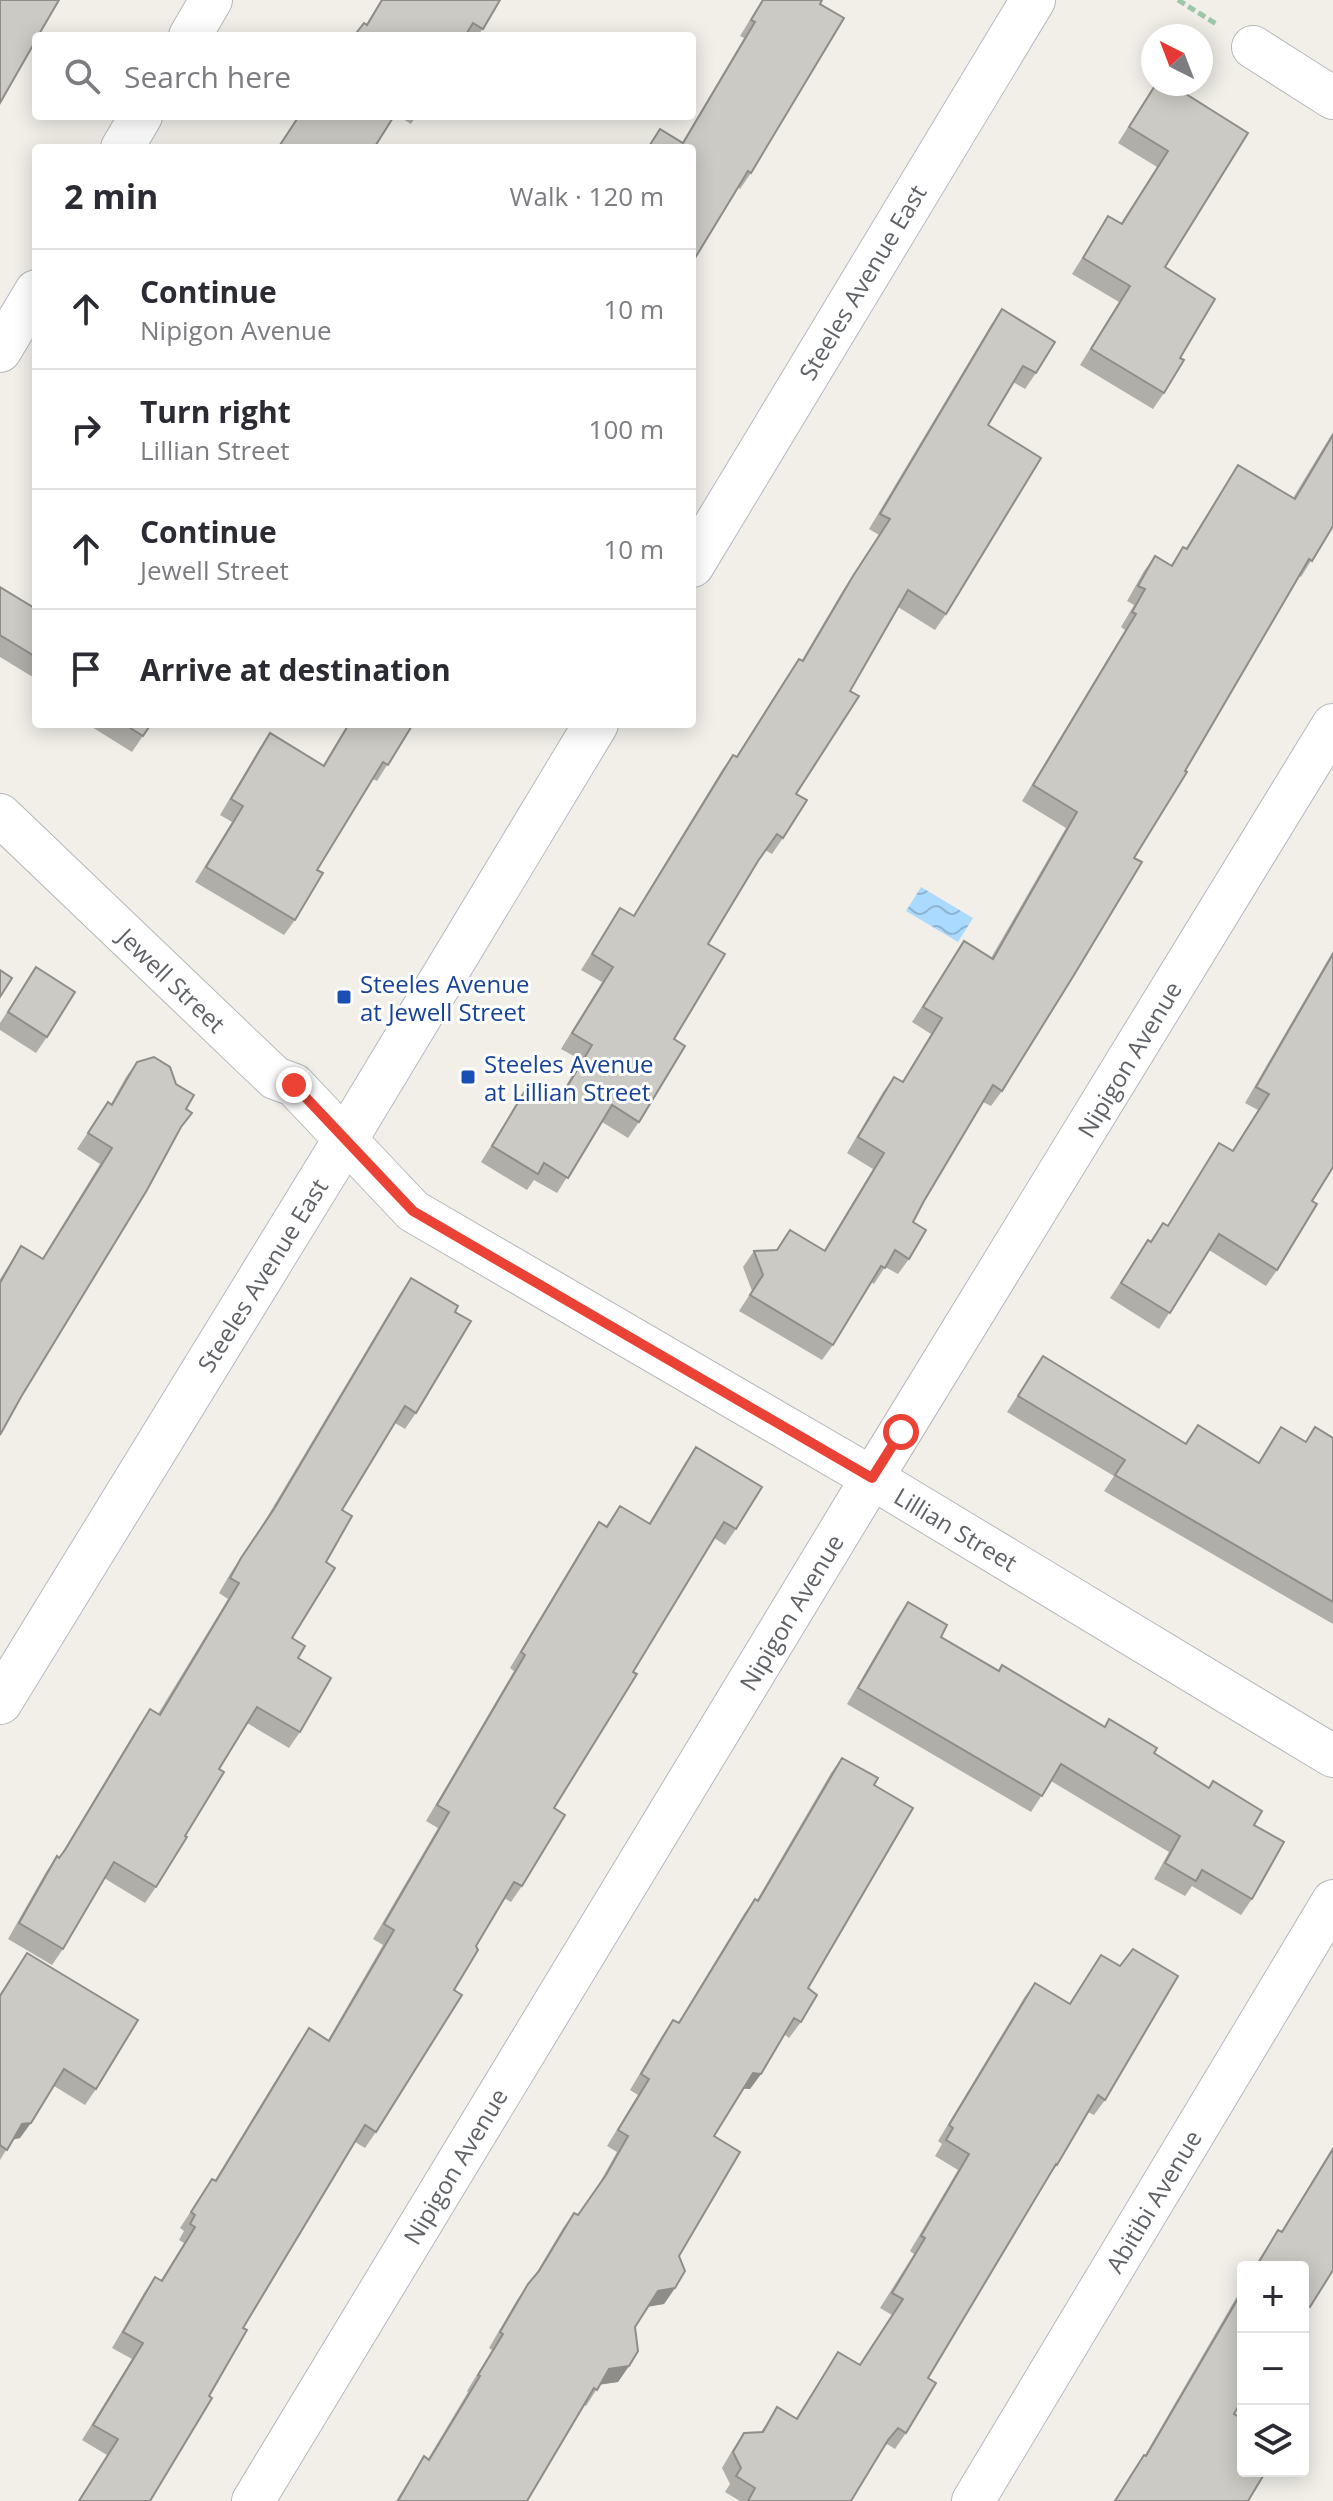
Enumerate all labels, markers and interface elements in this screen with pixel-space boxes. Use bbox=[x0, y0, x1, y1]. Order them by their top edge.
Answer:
north arrow bbox=[1141, 24, 1213, 96]
search box bbox=[32, 32, 696, 120]
icon: search bbox=[60, 54, 104, 98]
text: Search here bbox=[124, 56, 291, 97]
text: 2 min bbox=[64, 173, 158, 219]
text: Walk · 120 m bbox=[510, 178, 664, 214]
street label: Steeles Avenue East bbox=[791, 178, 933, 386]
text: Continue bbox=[140, 271, 277, 312]
icon: ahead bbox=[64, 287, 108, 331]
text: 10 m bbox=[603, 291, 664, 327]
text: Nipigon Avenue bbox=[140, 312, 332, 348]
text: Turn right bbox=[140, 391, 291, 432]
icon: right bbox=[64, 407, 108, 451]
text: 100 m bbox=[589, 411, 664, 447]
text: Lillian Street bbox=[140, 432, 290, 468]
text: Continue bbox=[140, 511, 277, 552]
icon: ahead bbox=[64, 527, 108, 571]
text: 10 m bbox=[603, 531, 664, 567]
text: Jewell Street bbox=[140, 552, 289, 588]
icon: arrive bbox=[64, 647, 108, 691]
text: Arrive at destination bbox=[140, 649, 451, 690]
street label: Jewell Street bbox=[110, 919, 233, 1040]
place label: Steeles Avenue at Jewell Street bbox=[360, 967, 529, 1028]
street label: Nipigon Avenue bbox=[1069, 975, 1189, 1143]
marker: Steeles Avenue at Jewell Street bbox=[335, 988, 353, 1006]
place label: Steeles Avenue at Lillian Street bbox=[484, 1047, 653, 1108]
route end bbox=[276, 1067, 312, 1103]
marker: Steeles Avenue at Lillian Street bbox=[459, 1068, 477, 1086]
street label: Steeles Avenue East bbox=[189, 1172, 335, 1378]
route start bbox=[883, 1414, 919, 1450]
street label: Lillian Street bbox=[888, 1479, 1024, 1579]
street label: Nipigon Avenue bbox=[731, 1528, 851, 1696]
street label: Nipigon Avenue bbox=[395, 2082, 515, 2250]
street label: Abitibi Avenue bbox=[1097, 2123, 1209, 2279]
map controls bbox=[1237, 2261, 1309, 2477]
button: + bbox=[1237, 2261, 1309, 2333]
button: − bbox=[1237, 2333, 1309, 2405]
button: layers bbox=[1237, 2405, 1309, 2477]

